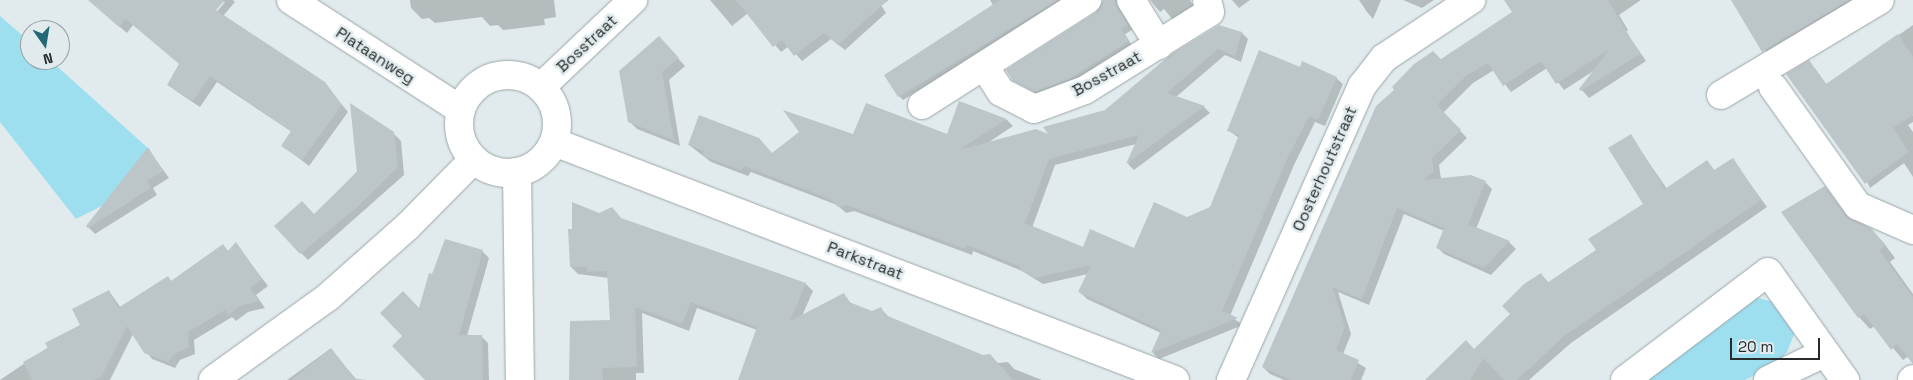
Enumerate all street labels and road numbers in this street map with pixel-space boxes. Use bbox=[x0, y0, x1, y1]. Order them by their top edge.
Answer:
street label: Bosstraat bbox=[553, 11, 621, 77]
street label: Plataanweg bbox=[332, 23, 418, 89]
street label: Bosstraat bbox=[1069, 47, 1145, 101]
street label: Oosterhoutstraat bbox=[1289, 103, 1361, 235]
street label: Parkstraat bbox=[824, 238, 906, 284]

